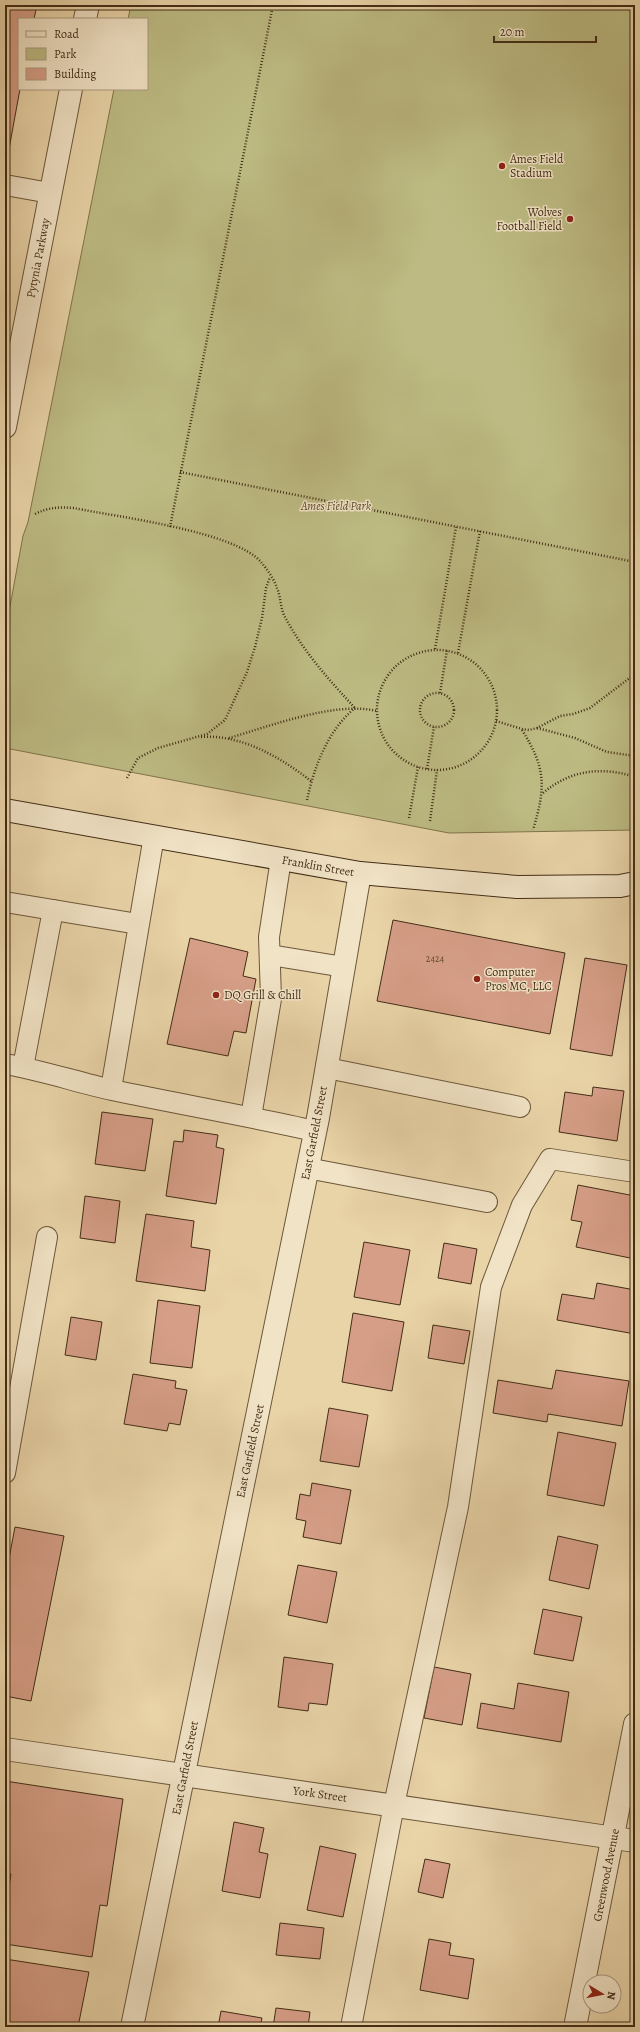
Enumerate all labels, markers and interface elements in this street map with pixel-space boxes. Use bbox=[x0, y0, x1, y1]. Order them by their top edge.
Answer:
legend bbox=[18, 18, 148, 90]
scale bar bbox=[494, 18, 596, 44]
text: 20 m bbox=[500, 24, 524, 40]
text: Road bbox=[54, 26, 80, 42]
text: Park bbox=[54, 46, 77, 62]
text: Building bbox=[54, 66, 96, 82]
place label: Ames Field Stadium bbox=[509, 151, 564, 181]
marker: Ames Field Stadium bbox=[497, 161, 507, 171]
place label: Wolves Football Field bbox=[497, 204, 563, 234]
marker: Wolves Football Field bbox=[565, 214, 575, 224]
street label: Pytynia Parkway bbox=[22, 216, 54, 299]
park label: Ames Field Park bbox=[300, 498, 372, 514]
street label: Franklin Street bbox=[281, 852, 356, 880]
house number: 2424 bbox=[426, 952, 445, 965]
place label: Computer Pros MC, LLC bbox=[485, 964, 552, 994]
marker: Computer Pros MC, LLC bbox=[472, 974, 482, 984]
place label: DQ Grill & Chill bbox=[224, 987, 301, 1003]
marker: DQ Grill & Chill bbox=[211, 990, 221, 1000]
street label: East Garfield Street bbox=[297, 1085, 331, 1181]
street label: East Garfield Street bbox=[232, 1403, 268, 1499]
street label: East Garfield Street bbox=[168, 1720, 202, 1816]
street label: York Street bbox=[291, 1782, 348, 1806]
street label: Greenwood Avenue bbox=[589, 1827, 623, 1923]
north arrow bbox=[582, 1974, 622, 2014]
text: N bbox=[603, 1990, 619, 2001]

